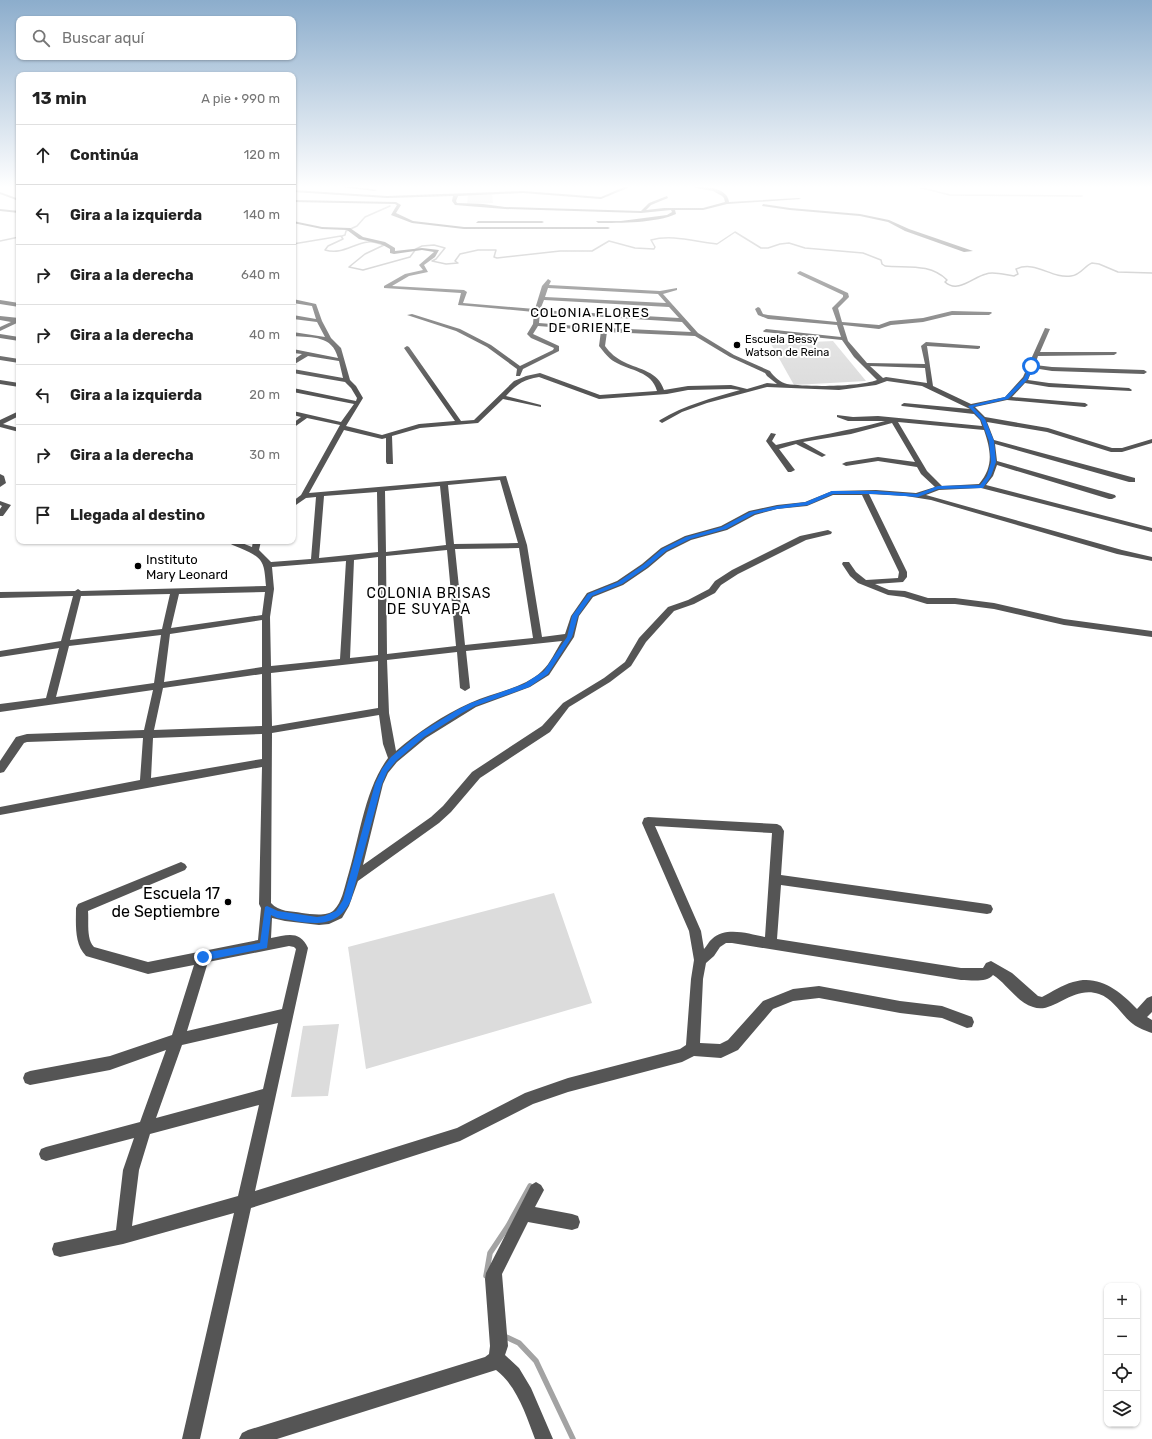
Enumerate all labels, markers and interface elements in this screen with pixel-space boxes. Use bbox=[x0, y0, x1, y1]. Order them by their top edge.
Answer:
search box bbox=[16, 16, 296, 60]
icon: search bbox=[30, 27, 52, 49]
text: Buscar aquí bbox=[62, 29, 144, 47]
text: 13 min bbox=[32, 88, 87, 108]
text: A pie · 990 m bbox=[201, 91, 280, 106]
icon: ahead bbox=[32, 144, 54, 166]
text: Continúa bbox=[70, 146, 139, 164]
text: 120 m bbox=[244, 147, 280, 162]
icon: left bbox=[32, 204, 54, 226]
text: Gira a la izquierda bbox=[70, 206, 202, 224]
text: 140 m bbox=[243, 207, 280, 222]
icon: right bbox=[32, 264, 54, 286]
text: Gira a la derecha bbox=[70, 266, 194, 284]
text: 640 m bbox=[241, 267, 280, 282]
district label: COLONIA FLORES DE ORIENTE bbox=[530, 305, 650, 335]
icon: right bbox=[32, 324, 54, 346]
text: Gira a la derecha bbox=[70, 326, 194, 344]
text: 40 m bbox=[249, 327, 280, 342]
place label: Escuela Bessy Watson de Reina bbox=[745, 333, 829, 359]
marker: Escuela Bessy Watson de Reina bbox=[732, 340, 742, 350]
route start bbox=[1022, 357, 1040, 375]
icon: left bbox=[32, 384, 54, 406]
text: Gira a la izquierda bbox=[70, 386, 202, 404]
text: 20 m bbox=[249, 387, 280, 402]
icon: right bbox=[32, 444, 54, 466]
text: Gira a la derecha bbox=[70, 446, 194, 464]
text: 30 m bbox=[249, 447, 280, 462]
icon: arrive bbox=[32, 504, 54, 526]
text: Llegada al destino bbox=[70, 506, 205, 524]
place label: Instituto Mary Leonard bbox=[146, 552, 228, 582]
marker: Instituto Mary Leonard bbox=[133, 561, 143, 571]
district label: COLONIA BRISAS DE SUYAPA bbox=[367, 585, 491, 618]
place label: Escuela 17 de Septiembre bbox=[112, 884, 220, 921]
marker: Escuela 17 de Septiembre bbox=[223, 897, 233, 907]
route end bbox=[194, 948, 212, 966]
map controls bbox=[1104, 1283, 1140, 1427]
button: + bbox=[1104, 1283, 1140, 1319]
button: − bbox=[1104, 1319, 1140, 1355]
button: locate bbox=[1104, 1355, 1140, 1391]
button: layers bbox=[1104, 1391, 1140, 1427]

